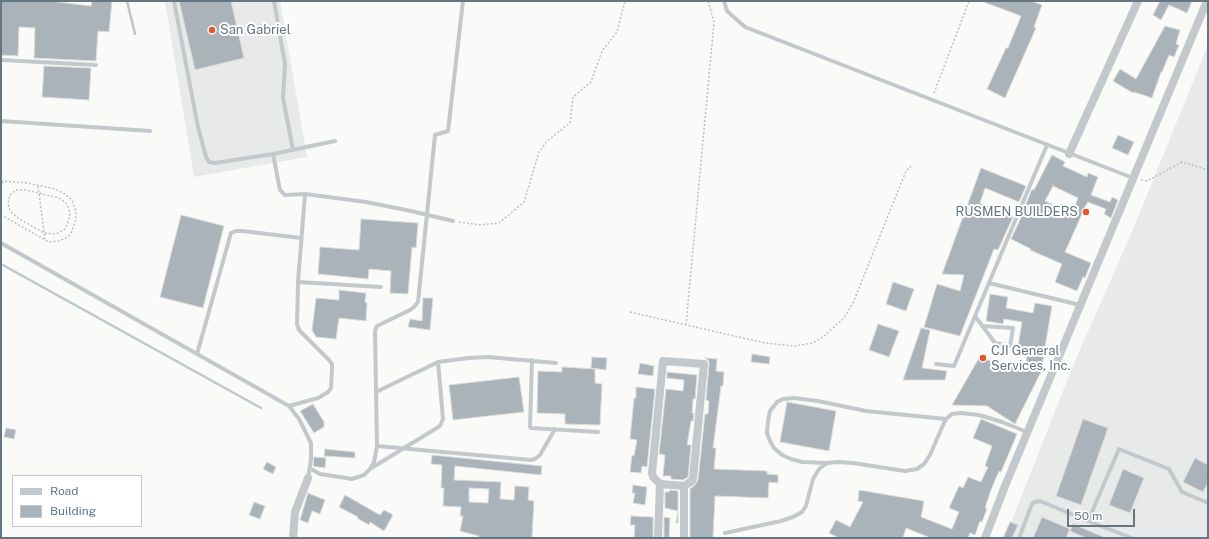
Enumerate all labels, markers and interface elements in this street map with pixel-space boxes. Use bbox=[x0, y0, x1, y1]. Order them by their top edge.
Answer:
place label: San Gabriel bbox=[220, 22, 291, 38]
marker: San Gabriel bbox=[207, 25, 217, 35]
place label: RUSMEN BUILDERS bbox=[956, 204, 1078, 220]
marker: RUSMEN BUILDERS bbox=[1081, 207, 1091, 217]
place label: CJI General Services, Inc. bbox=[991, 343, 1070, 374]
marker: CJI General Services, Inc. bbox=[978, 353, 988, 363]
legend bbox=[12, 475, 142, 527]
text: Road bbox=[50, 484, 78, 498]
scale bar bbox=[1069, 501, 1137, 527]
text: Building bbox=[50, 504, 96, 518]
text: 50 m bbox=[1074, 509, 1102, 523]

